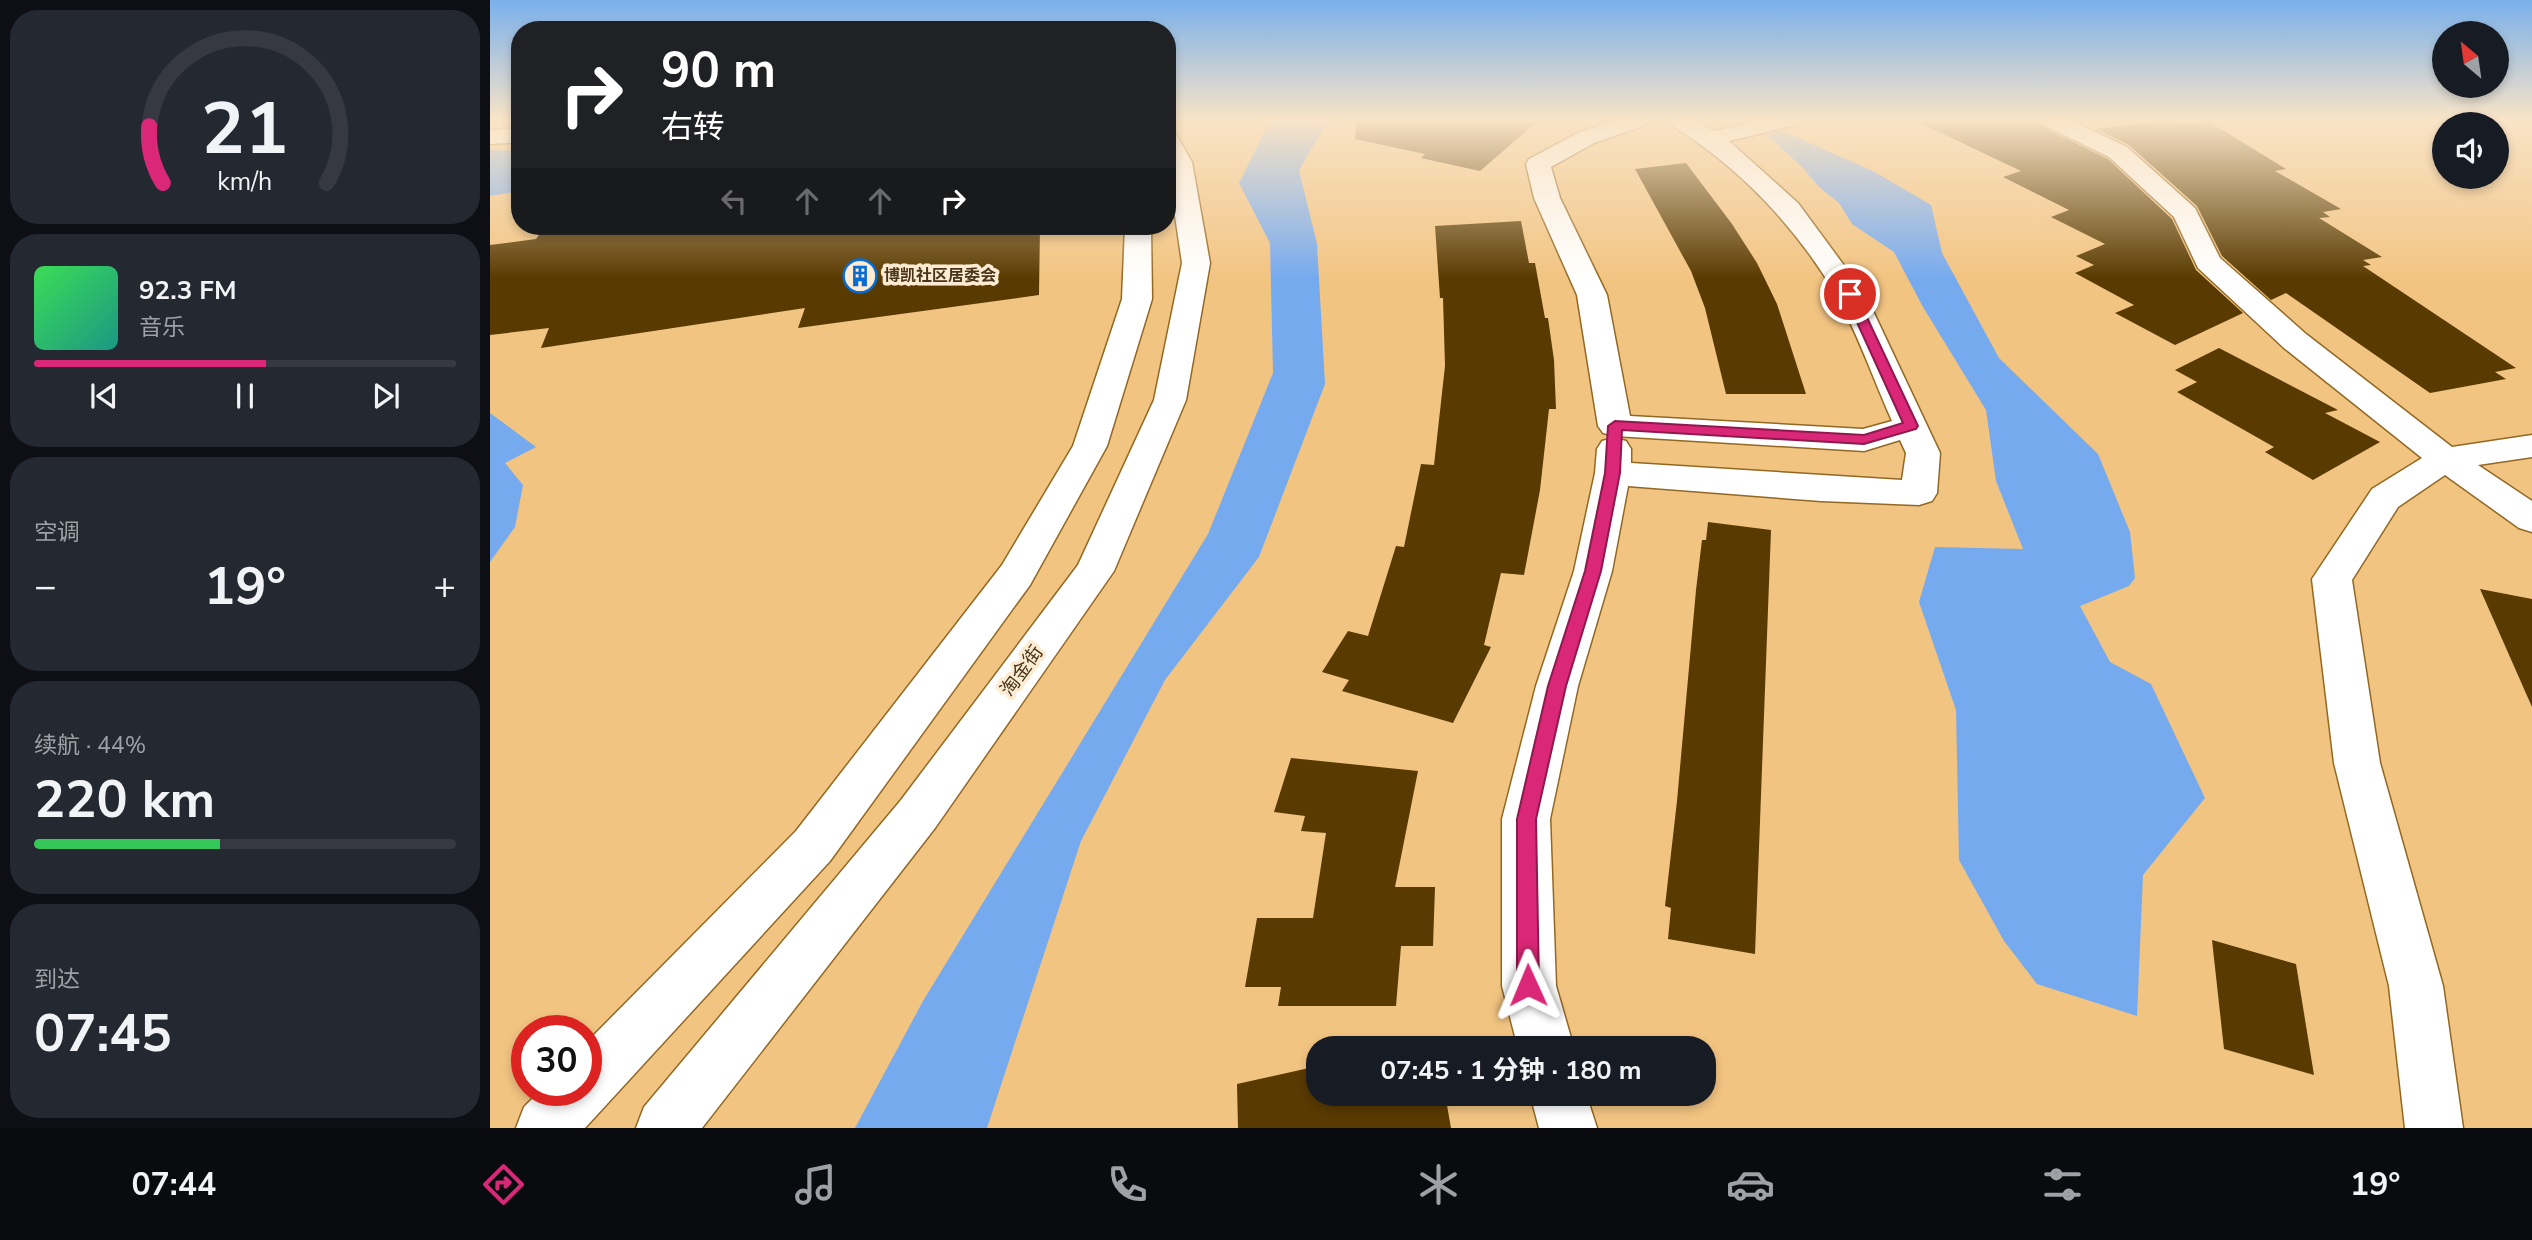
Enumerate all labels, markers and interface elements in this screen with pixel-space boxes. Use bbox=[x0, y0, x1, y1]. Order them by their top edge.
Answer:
north arrow bbox=[2432, 21, 2510, 98]
map controls bbox=[2432, 21, 2509, 189]
text: 90 m bbox=[661, 37, 776, 104]
icon: right bbox=[546, 49, 637, 140]
text: 21 bbox=[201, 79, 289, 179]
text: 右转 bbox=[661, 106, 725, 149]
button: sound bbox=[2432, 112, 2509, 189]
text: km/h bbox=[217, 165, 273, 199]
icon: left bbox=[715, 182, 753, 220]
icon: ahead bbox=[788, 182, 826, 220]
icon: ahead bbox=[861, 182, 899, 220]
icon: right bbox=[934, 182, 972, 220]
building icon: 博凯社区居委会 bbox=[841, 257, 879, 295]
pin bbox=[1820, 264, 1880, 324]
place label: 博凯社区居委会 bbox=[884, 265, 996, 287]
text: 92.3 FM bbox=[139, 273, 236, 308]
icon: arrive bbox=[1831, 275, 1869, 313]
text: 音乐 bbox=[139, 312, 185, 343]
icon: previous bbox=[85, 377, 123, 415]
icon: pause bbox=[226, 377, 264, 415]
icon: next bbox=[367, 377, 405, 415]
text: 空调 bbox=[34, 517, 80, 548]
text: 19° bbox=[204, 551, 286, 622]
text: − bbox=[34, 561, 57, 612]
text: + bbox=[433, 561, 456, 612]
street label: 淘金街 bbox=[995, 640, 1049, 702]
text: 续航 · 44% bbox=[34, 730, 146, 761]
text: 220 km bbox=[34, 764, 215, 835]
position arrow bbox=[1491, 948, 1565, 1022]
text: 到达 bbox=[34, 964, 80, 995]
text: 07:45 bbox=[34, 998, 172, 1069]
speed limit sign: 30 bbox=[511, 1015, 602, 1106]
text: 07:45 · 1 分钟 · 180 m bbox=[1380, 1053, 1642, 1088]
icon: directions bbox=[479, 1160, 528, 1209]
icon: music bbox=[791, 1160, 840, 1209]
icon: phone bbox=[1103, 1160, 1152, 1209]
icon: climate bbox=[1414, 1160, 1463, 1209]
icon: car bbox=[1726, 1160, 1775, 1209]
icon: filters bbox=[2038, 1160, 2087, 1209]
text: 07:44 bbox=[131, 1163, 216, 1206]
text: 19° bbox=[2350, 1163, 2400, 1206]

